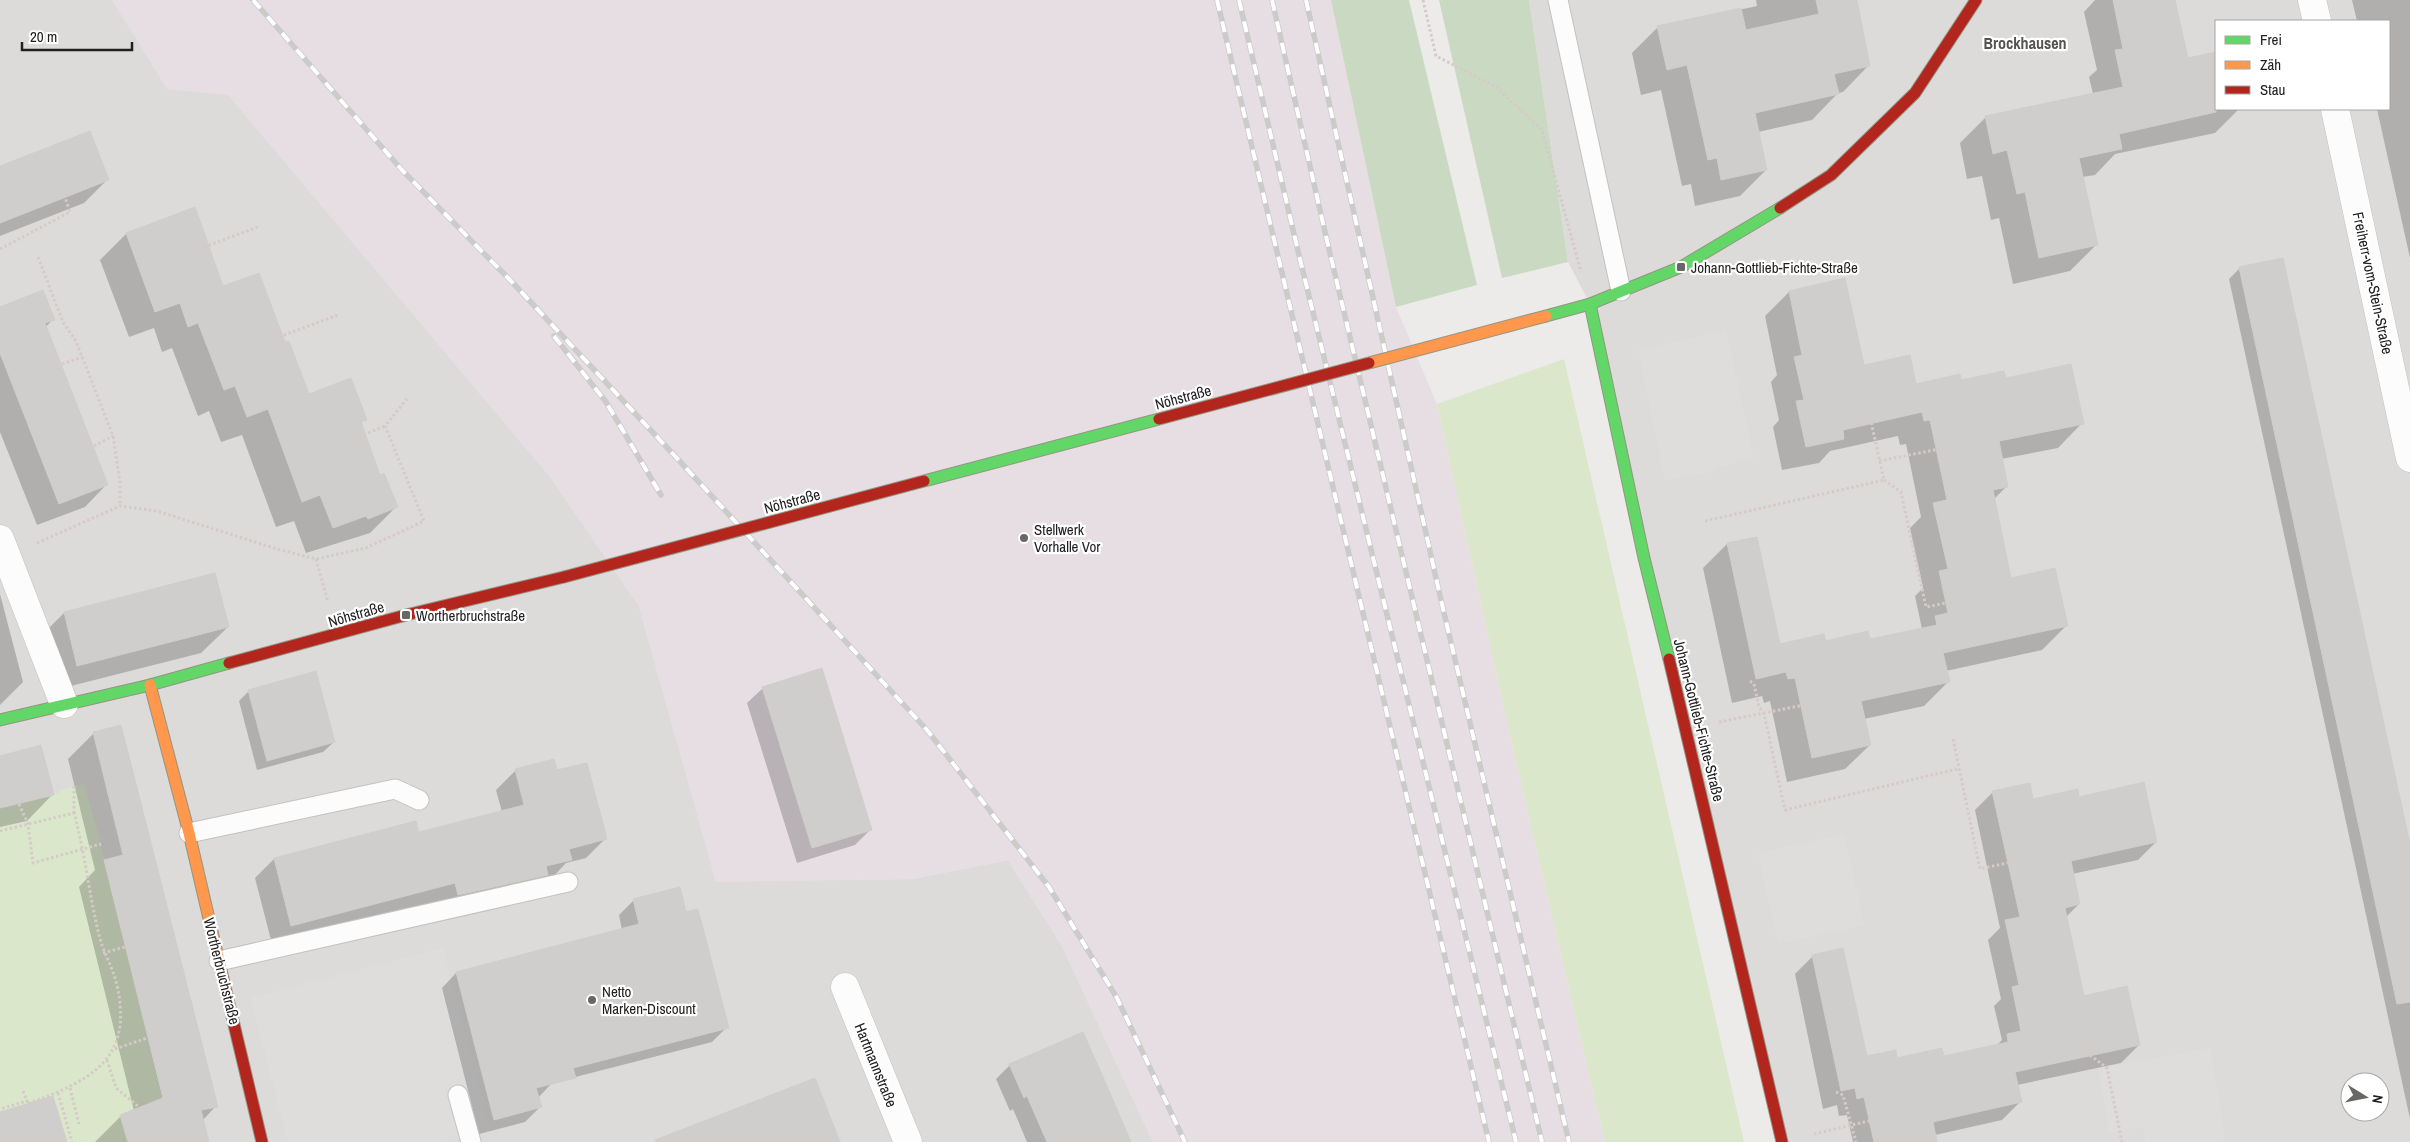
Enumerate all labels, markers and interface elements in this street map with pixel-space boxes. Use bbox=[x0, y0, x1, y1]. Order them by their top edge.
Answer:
scale bar bbox=[22, 20, 132, 52]
legend bbox=[2215, 20, 2390, 110]
text: 20 m bbox=[30, 26, 57, 47]
text: Frei bbox=[2260, 29, 2282, 50]
district label: Brockhausen bbox=[1983, 32, 2067, 54]
text: Zäh bbox=[2260, 54, 2281, 75]
text: Stau bbox=[2260, 79, 2285, 100]
street label: Freiherr-vom-Stein-Straße bbox=[2348, 210, 2398, 356]
place label: Johann-Gottlieb-Fichte-Straße bbox=[1691, 257, 1858, 278]
marker: Johann-Gottlieb-Fichte-Straße bbox=[1675, 261, 1687, 273]
street label: Nöhstraße bbox=[1153, 379, 1214, 415]
street label: Nöhstraße bbox=[762, 483, 823, 519]
place label: Stellwerk Vorhalle Vor bbox=[1034, 519, 1100, 557]
marker: Stellwerk Vorhalle Vor bbox=[1018, 532, 1030, 544]
street label: Nöhstraße bbox=[326, 596, 387, 632]
place label: Wortherbruchstraße bbox=[416, 605, 525, 626]
marker: Wortherbruchstraße bbox=[400, 609, 412, 621]
street label: Johann-Gottlieb-Fichte-Straße bbox=[1669, 637, 1729, 804]
street label: Wortherbruchstraße bbox=[199, 916, 245, 1027]
place label: Netto Marken-Discount bbox=[602, 981, 696, 1019]
marker: Netto Marken-Discount bbox=[586, 994, 598, 1006]
street label: Hartmannstraße bbox=[850, 1020, 902, 1110]
north arrow bbox=[2340, 1072, 2390, 1122]
text: N bbox=[2368, 1094, 2387, 1105]

